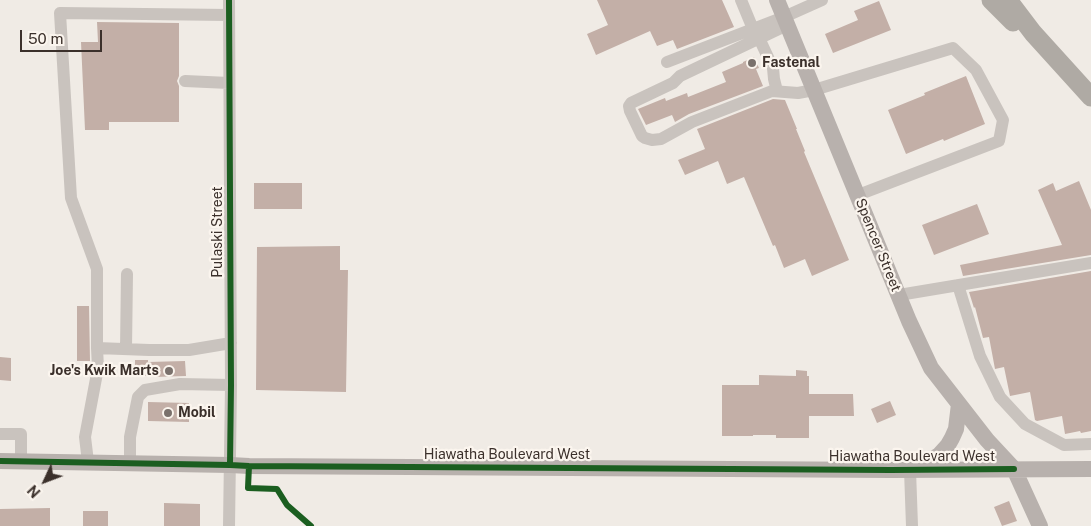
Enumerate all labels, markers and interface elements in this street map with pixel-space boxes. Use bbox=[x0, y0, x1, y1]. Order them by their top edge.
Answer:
scale bar bbox=[22, 20, 105, 52]
text: 50 m bbox=[28, 30, 63, 47]
place label: Fastenal bbox=[762, 55, 820, 71]
marker: Fastenal bbox=[746, 57, 758, 69]
street label: Pulaski Street bbox=[210, 186, 226, 278]
street label: Spencer Street bbox=[852, 196, 904, 294]
place label: Joe's Kwik Marts bbox=[50, 363, 159, 379]
marker: Joe's Kwik Marts bbox=[163, 365, 175, 377]
place label: Mobil bbox=[178, 405, 216, 421]
marker: Mobil bbox=[162, 407, 174, 419]
street label: Hiawatha Boulevard West bbox=[424, 447, 590, 463]
street label: Hiawatha Boulevard West bbox=[829, 449, 995, 465]
north arrow bbox=[20, 456, 70, 506]
text: N bbox=[24, 482, 44, 501]

